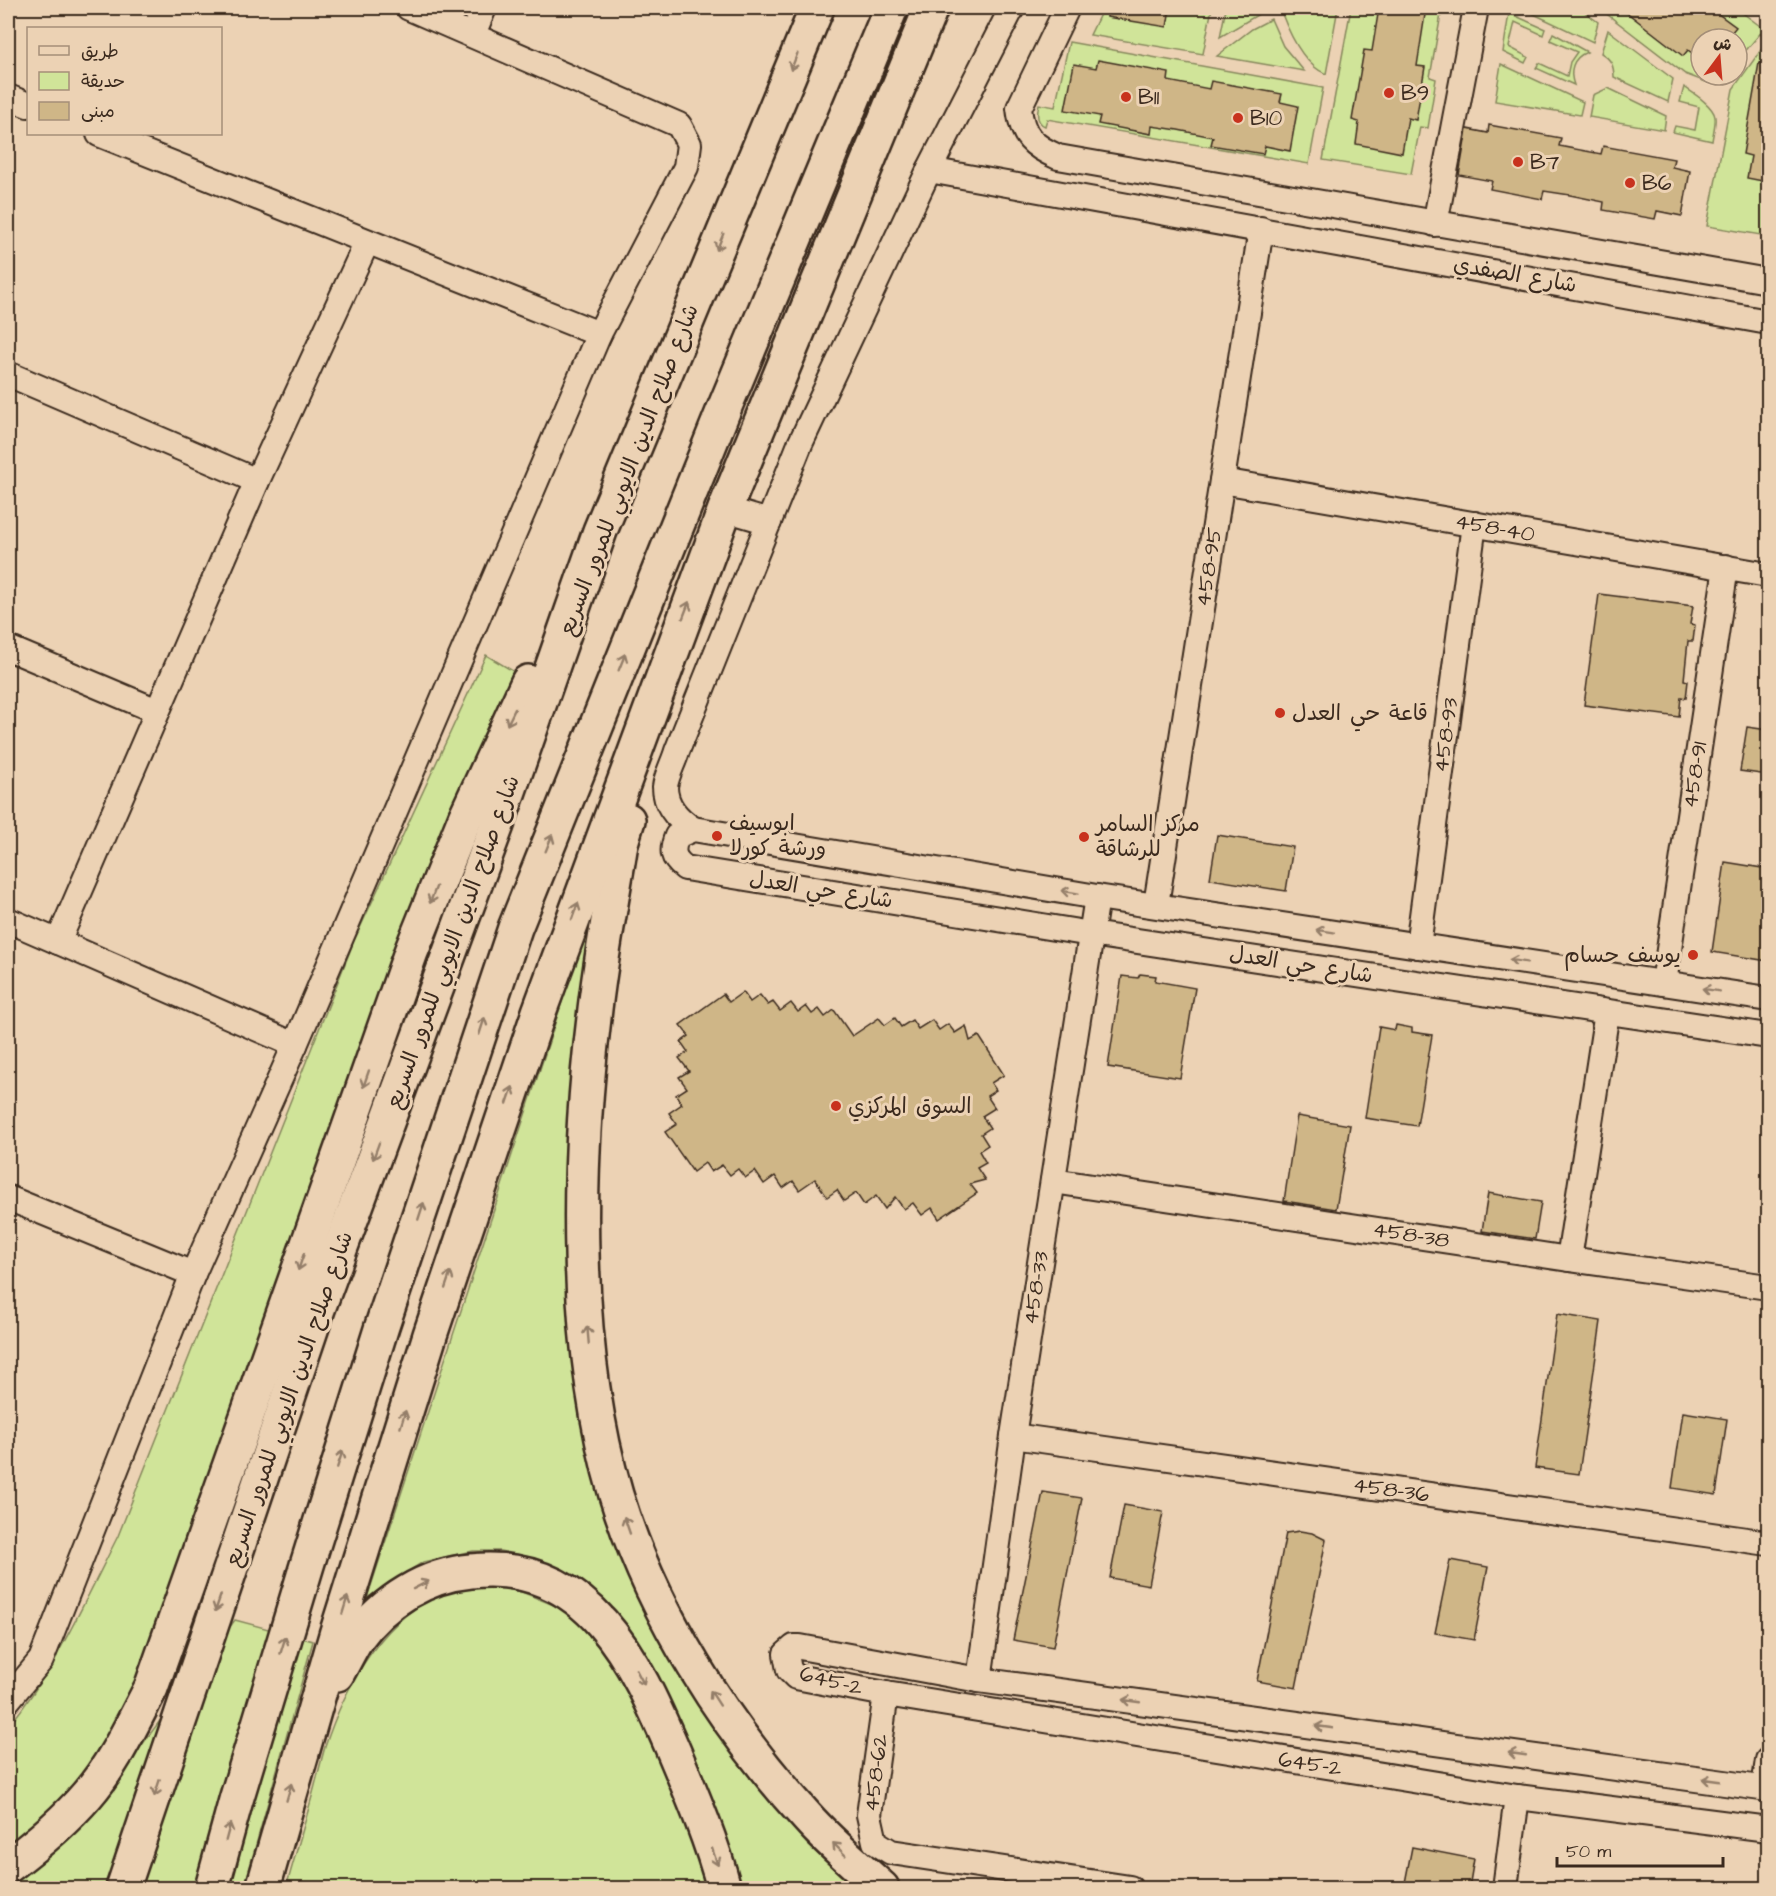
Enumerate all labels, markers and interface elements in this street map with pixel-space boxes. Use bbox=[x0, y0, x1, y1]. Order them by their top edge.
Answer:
legend bbox=[27, 27, 222, 135]
north arrow bbox=[1689, 27, 1749, 87]
text: ش bbox=[1711, 31, 1734, 57]
text: طريق bbox=[81, 39, 119, 64]
one-way arrow bbox=[788, 52, 799, 70]
text: حديقة bbox=[81, 69, 125, 94]
place label: B9 bbox=[1401, 78, 1429, 109]
place label: B11 bbox=[1138, 82, 1159, 113]
marker: B9 bbox=[1382, 86, 1396, 100]
marker: B11 bbox=[1119, 90, 1133, 104]
text: مبنى bbox=[81, 99, 115, 124]
place label: B10 bbox=[1250, 103, 1282, 134]
marker: B10 bbox=[1231, 111, 1245, 125]
place label: B7 bbox=[1530, 147, 1560, 178]
marker: B7 bbox=[1511, 155, 1525, 169]
place label: B6 bbox=[1642, 168, 1672, 199]
marker: B6 bbox=[1623, 176, 1637, 190]
one-way arrow bbox=[714, 232, 725, 250]
street label: شارع الصفدي bbox=[1451, 249, 1579, 301]
street label: شارع صلاح الدين الايوبي للمرور السريع bbox=[551, 300, 709, 641]
street label: 458-40 bbox=[1453, 506, 1537, 550]
street label: 458-95 bbox=[1187, 525, 1231, 609]
one-way arrow bbox=[681, 601, 692, 620]
one-way arrow bbox=[617, 653, 628, 671]
street label: 458-93 bbox=[1425, 696, 1467, 774]
place label: قاعة حي العدل bbox=[1292, 698, 1428, 732]
marker: قاعة حي العدل bbox=[1273, 706, 1287, 720]
one-way arrow bbox=[505, 707, 517, 725]
street label: 458-91 bbox=[1674, 739, 1716, 811]
street label: شارع صلاح الدين الايوبي للمرور السريع bbox=[378, 771, 531, 1114]
place label: ابوسيف ورشة كورلا bbox=[729, 808, 826, 864]
place label: مركز السامر للرشاقة bbox=[1094, 809, 1200, 865]
marker: ابوسيف ورشة كورلا bbox=[710, 829, 724, 843]
marker: مركز السامر للرشاقة bbox=[1077, 830, 1091, 844]
one-way arrow bbox=[544, 834, 555, 852]
street label: شارع حي العدل bbox=[747, 863, 895, 920]
one-way arrow bbox=[426, 885, 437, 904]
one-way arrow bbox=[1061, 886, 1080, 897]
one-way arrow bbox=[571, 902, 582, 921]
one-way arrow bbox=[1316, 926, 1335, 937]
street label: شارع حي العدل bbox=[1227, 938, 1375, 995]
place label: يوسف حسام bbox=[1564, 940, 1681, 971]
marker: يوسف حسام bbox=[1686, 948, 1700, 962]
one-way arrow bbox=[1508, 955, 1528, 966]
one-way arrow bbox=[1701, 984, 1721, 995]
one-way arrow bbox=[478, 1017, 489, 1036]
one-way arrow bbox=[360, 1069, 371, 1087]
one-way arrow bbox=[506, 1086, 517, 1105]
place label: السوق المركزي bbox=[848, 1091, 972, 1122]
marker: السوق المركزي bbox=[829, 1099, 843, 1113]
one-way arrow bbox=[370, 1141, 381, 1160]
one-way arrow bbox=[416, 1202, 427, 1221]
street label: 458-38 bbox=[1370, 1214, 1452, 1256]
street label: شارع صلاح الدين الايوبي للمرور السريع bbox=[217, 1227, 364, 1572]
street label: 458-33 bbox=[1015, 1249, 1057, 1327]
one-way arrow bbox=[295, 1253, 306, 1271]
one-way arrow bbox=[444, 1271, 455, 1290]
one-way arrow bbox=[582, 1325, 593, 1345]
one-way arrow bbox=[399, 1410, 410, 1429]
one-way arrow bbox=[336, 1450, 347, 1469]
street label: 458-36 bbox=[1351, 1469, 1431, 1511]
one-way arrow bbox=[620, 1516, 631, 1535]
one-way arrow bbox=[411, 1578, 429, 1590]
one-way arrow bbox=[212, 1593, 223, 1612]
one-way arrow bbox=[340, 1596, 351, 1615]
one-way arrow bbox=[278, 1636, 289, 1655]
street label: 645-2 bbox=[796, 1658, 866, 1704]
one-way arrow bbox=[635, 1668, 646, 1686]
one-way arrow bbox=[709, 1690, 721, 1707]
one-way arrow bbox=[1122, 1695, 1141, 1706]
one-way arrow bbox=[1315, 1722, 1335, 1733]
street label: 458-62 bbox=[856, 1732, 896, 1814]
street label: 645-2 bbox=[1276, 1744, 1344, 1784]
one-way arrow bbox=[1508, 1748, 1528, 1759]
one-way arrow bbox=[1701, 1775, 1721, 1786]
one-way arrow bbox=[150, 1778, 161, 1797]
one-way arrow bbox=[284, 1782, 295, 1801]
one-way arrow bbox=[223, 1823, 234, 1842]
scale bar bbox=[1557, 1830, 1724, 1868]
text: 50 m bbox=[1566, 1839, 1611, 1864]
one-way arrow bbox=[831, 1841, 846, 1856]
one-way arrow bbox=[711, 1847, 722, 1866]

